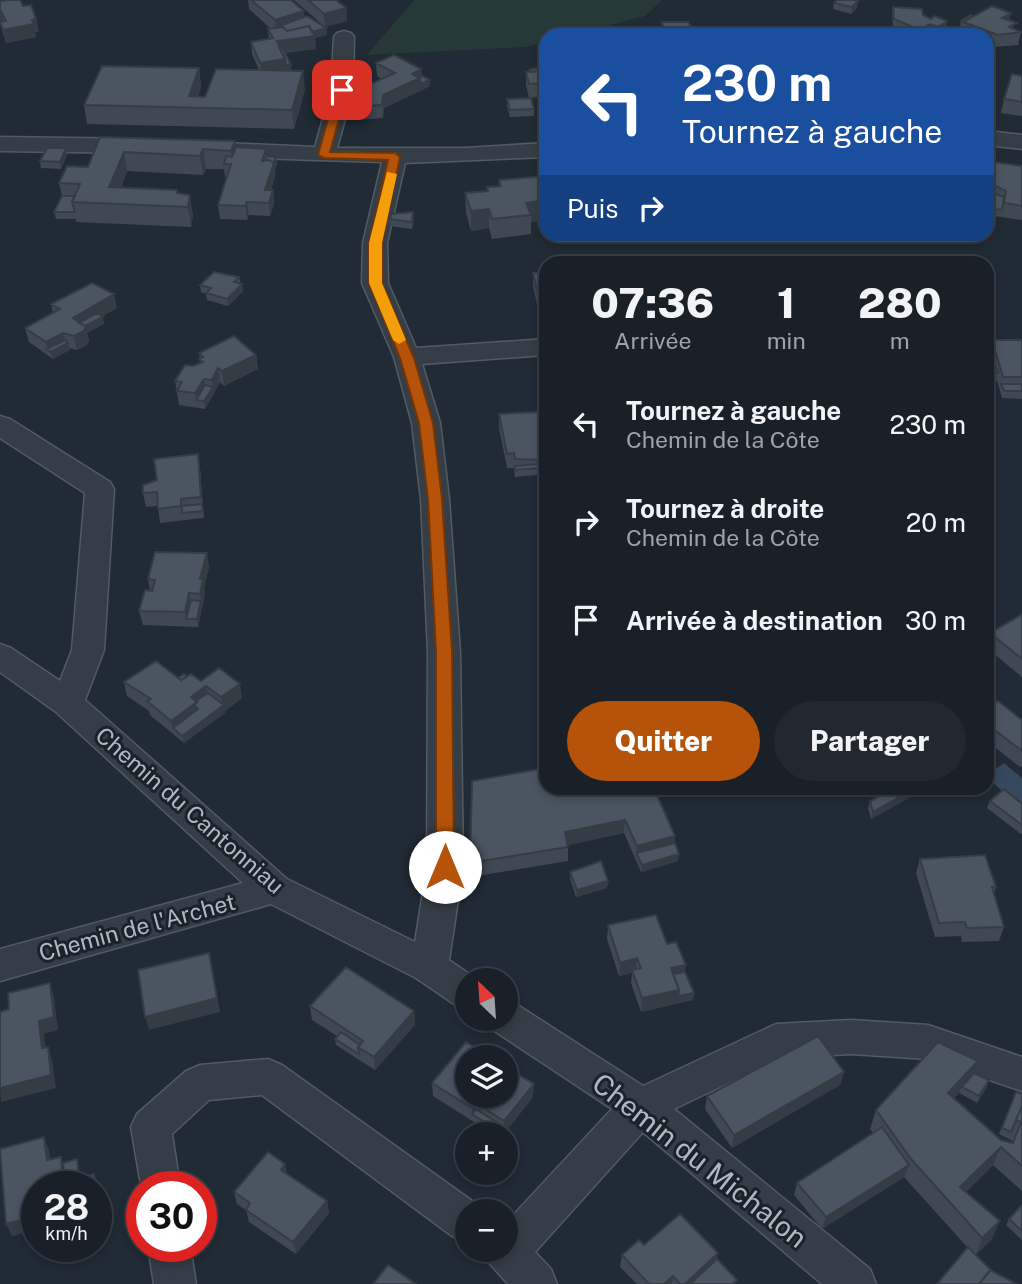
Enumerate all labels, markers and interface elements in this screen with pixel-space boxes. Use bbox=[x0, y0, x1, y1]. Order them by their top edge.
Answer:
text: 230 m bbox=[682, 54, 832, 112]
icon: left bbox=[567, 56, 658, 147]
pin bbox=[312, 60, 372, 120]
icon: arrive bbox=[323, 71, 361, 109]
text: Tournez à gauche bbox=[682, 113, 942, 150]
icon: right bbox=[632, 189, 670, 227]
text: Puis bbox=[567, 193, 618, 224]
text: 07:36 bbox=[591, 278, 714, 327]
text: 1 bbox=[777, 278, 795, 327]
text: 280 bbox=[858, 278, 942, 327]
text: Arrivée bbox=[614, 327, 692, 354]
text: min bbox=[767, 327, 806, 354]
text: m bbox=[890, 327, 910, 354]
text: Tournez à gauche bbox=[626, 395, 841, 426]
icon: left bbox=[567, 405, 605, 443]
text: 230 m bbox=[890, 409, 966, 440]
text: Chemin de la Côte bbox=[626, 426, 820, 453]
text: Tournez à droite bbox=[626, 493, 824, 524]
icon: right bbox=[567, 503, 605, 541]
text: 20 m bbox=[906, 507, 966, 538]
text: Chemin de la Côte bbox=[626, 524, 820, 551]
icon: arrive bbox=[567, 601, 605, 639]
text: Arrivée à destination bbox=[626, 605, 883, 636]
text: 30 m bbox=[905, 605, 966, 636]
button: Quitter bbox=[567, 701, 760, 781]
button: Partager bbox=[774, 701, 966, 781]
street label: Chemin du Cantonniau bbox=[91, 721, 289, 899]
position arrow bbox=[408, 830, 482, 904]
street label: Chemin de l'Archet bbox=[36, 888, 238, 966]
north arrow bbox=[455, 968, 518, 1031]
map controls bbox=[455, 968, 518, 1262]
button: layers bbox=[455, 1045, 518, 1108]
street label: Chemin du Michalon bbox=[586, 1066, 814, 1254]
button: + bbox=[455, 1122, 518, 1185]
speed limit sign: 30 bbox=[126, 1171, 217, 1262]
text: 28 bbox=[44, 1187, 89, 1228]
button: − bbox=[455, 1199, 518, 1262]
text: km/h bbox=[45, 1223, 88, 1244]

